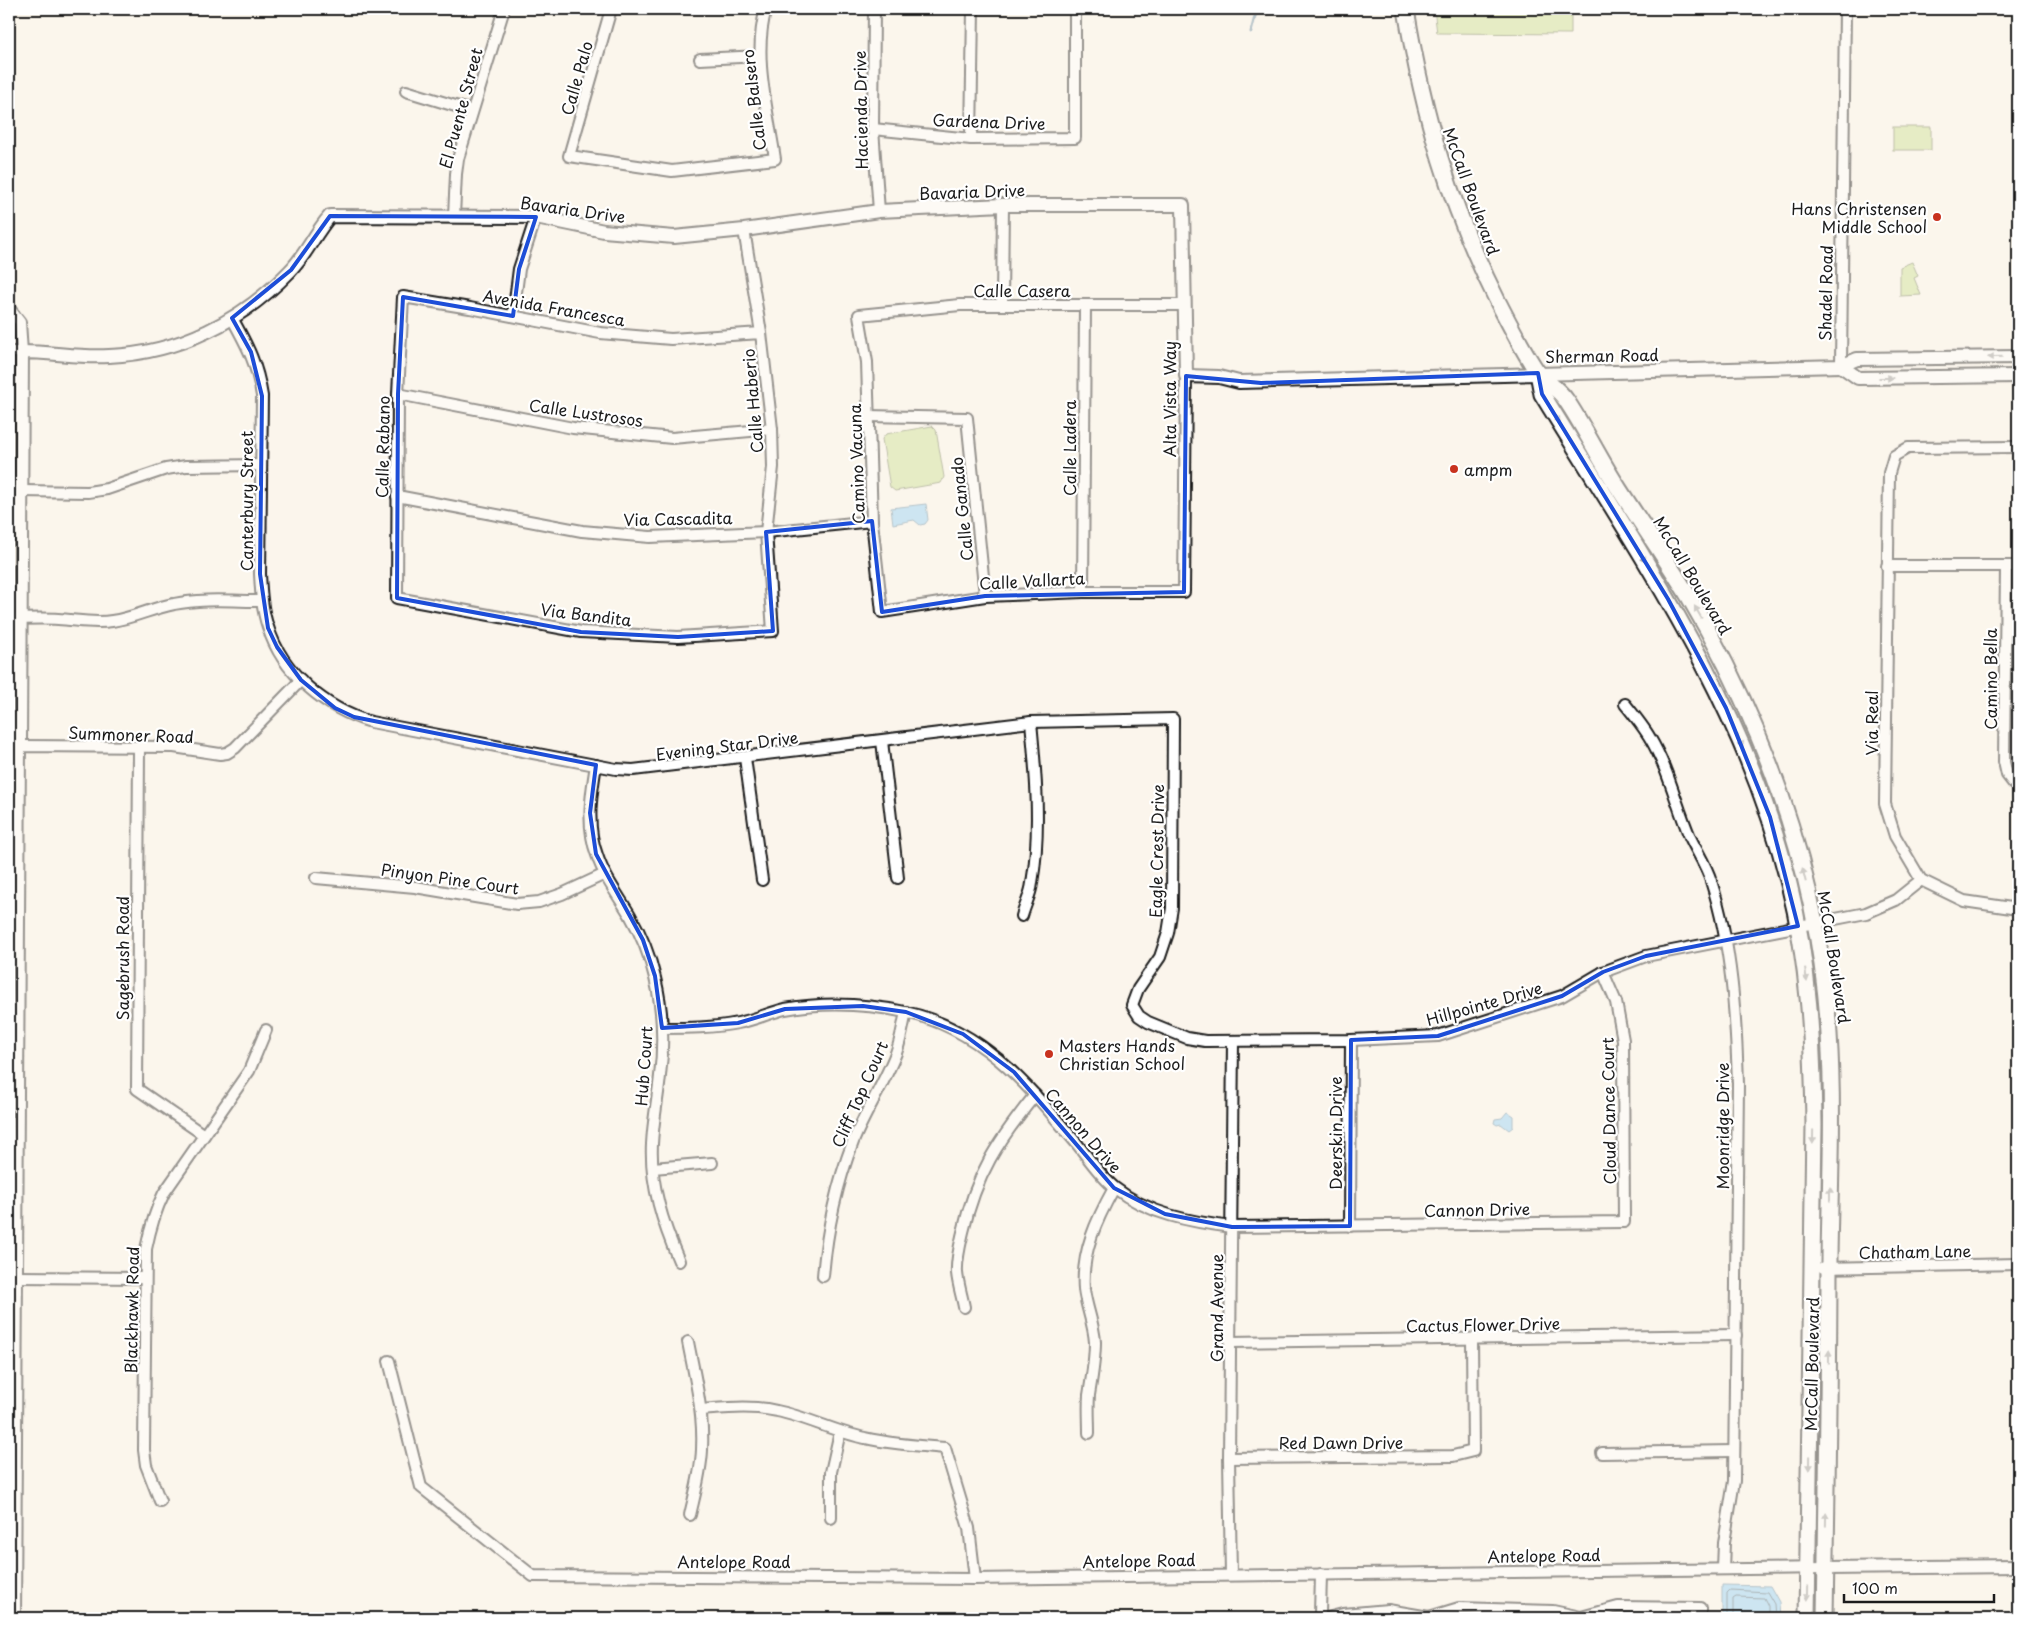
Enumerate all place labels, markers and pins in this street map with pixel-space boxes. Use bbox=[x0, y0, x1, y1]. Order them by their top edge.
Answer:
place label: Hans Christensen Middle School bbox=[1791, 196, 1927, 238]
marker: Hans Christensen Middle School bbox=[1931, 211, 1943, 223]
place label: ampm bbox=[1464, 457, 1513, 481]
marker: ampm bbox=[1448, 463, 1460, 475]
place label: Masters Hands Christian School bbox=[1059, 1033, 1185, 1075]
marker: Masters Hands Christian School bbox=[1043, 1048, 1055, 1060]

